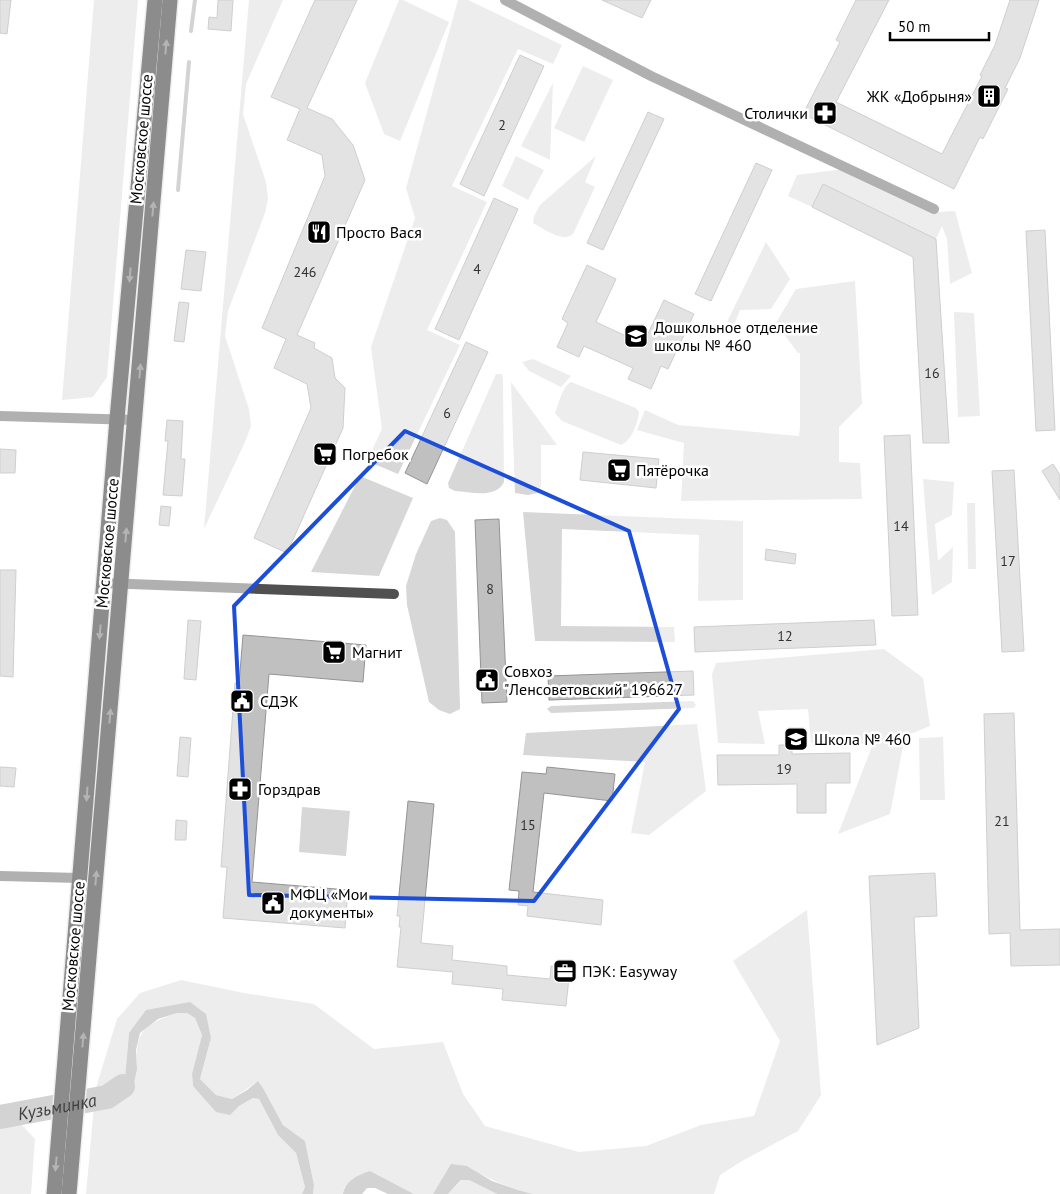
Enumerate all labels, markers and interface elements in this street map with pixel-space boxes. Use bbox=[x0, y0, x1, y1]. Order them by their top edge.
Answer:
scale bar bbox=[890, 10, 989, 42]
text: 50 m bbox=[898, 17, 931, 36]
one-way arrow bbox=[163, 39, 171, 55]
street label: Московское шоссе bbox=[125, 73, 157, 205]
building icon: ЖК «Добрыня» bbox=[976, 83, 1002, 109]
place label: ЖК «Добрыня» bbox=[866, 86, 972, 106]
pharmacy icon: Столички bbox=[812, 100, 838, 126]
place label: Столички bbox=[744, 103, 808, 123]
house number: 2 bbox=[498, 116, 506, 134]
one-way arrow bbox=[149, 201, 157, 217]
restaurant icon: Просто Вася bbox=[306, 219, 332, 245]
place label: Просто Вася bbox=[336, 222, 422, 242]
house number: 4 bbox=[473, 260, 481, 278]
house number: 246 bbox=[294, 263, 316, 281]
one-way arrow bbox=[126, 267, 134, 283]
place label: Дошкольное отделение школы № 460 bbox=[654, 317, 818, 355]
school or university icon: Дошкольное отделение школы № 460 bbox=[623, 323, 649, 349]
one-way arrow bbox=[136, 363, 144, 379]
house number: 16 bbox=[924, 364, 940, 382]
house number: 6 bbox=[443, 404, 451, 422]
supermarket icon: Погребок bbox=[312, 441, 338, 467]
place label: Погребок bbox=[342, 444, 409, 464]
supermarket icon: Пятёрочка bbox=[606, 457, 632, 483]
place label: Пятёрочка bbox=[636, 460, 709, 480]
street label: Московское шоссе bbox=[91, 477, 123, 609]
house number: 14 bbox=[893, 517, 909, 535]
one-way arrow bbox=[122, 527, 130, 543]
house number: 17 bbox=[1000, 552, 1016, 570]
house number: 8 bbox=[486, 580, 494, 598]
one-way arrow bbox=[96, 624, 104, 640]
house number: 12 bbox=[777, 627, 793, 645]
supermarket icon: Магнит bbox=[321, 639, 347, 665]
place label: Магнит bbox=[352, 642, 403, 662]
place label: Совхоз "Ленсоветовский" 196627 bbox=[504, 661, 683, 699]
public building icon: Совхоз "Ленсоветовский" 196627 bbox=[474, 667, 500, 693]
public building icon: СДЭК bbox=[229, 688, 255, 714]
place label: СДЭК bbox=[260, 691, 299, 711]
one-way arrow bbox=[106, 708, 114, 724]
school or university icon: Школа № 460 bbox=[783, 726, 809, 752]
place label: Школа № 460 bbox=[814, 729, 911, 749]
house number: 19 bbox=[776, 760, 792, 778]
pharmacy icon: Горздрав bbox=[227, 776, 253, 802]
place label: Горздрав bbox=[258, 779, 321, 799]
one-way arrow bbox=[83, 786, 91, 802]
house number: 21 bbox=[994, 812, 1010, 830]
house number: 15 bbox=[520, 816, 536, 834]
one-way arrow bbox=[93, 870, 101, 886]
street label: Московское шоссе bbox=[57, 880, 89, 1012]
place label: МФЦ «Мои документы» bbox=[290, 884, 374, 922]
public building icon: МФЦ «Мои документы» bbox=[260, 890, 286, 916]
office icon: ПЭК: Easyway bbox=[552, 958, 578, 984]
place label: ПЭК: Easyway bbox=[582, 961, 678, 981]
one-way arrow bbox=[79, 1032, 87, 1048]
water label: Кузьминка bbox=[16, 1088, 99, 1125]
one-way arrow bbox=[52, 1156, 60, 1172]

